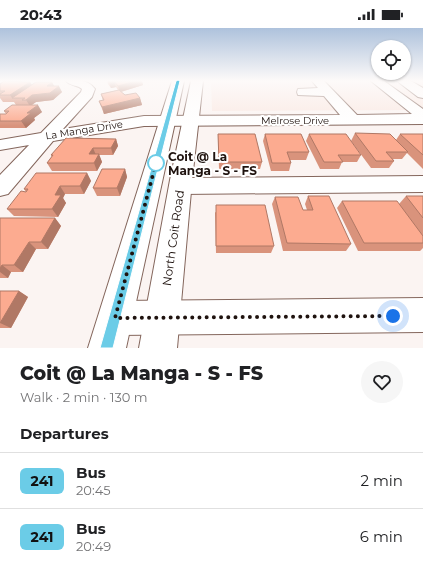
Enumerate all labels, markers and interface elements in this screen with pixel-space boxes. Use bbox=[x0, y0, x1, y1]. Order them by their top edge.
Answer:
text: 20:43 bbox=[20, 5, 62, 24]
map controls bbox=[371, 40, 411, 80]
button: locate bbox=[371, 40, 411, 80]
street label: Melrose Drive bbox=[261, 114, 329, 127]
street label: La Manga Drive bbox=[44, 117, 124, 143]
place label: Coit @ La Manga - S - FS bbox=[168, 149, 257, 178]
marker: Coit @ La Manga - S - FS bbox=[147, 154, 165, 172]
street label: North Coit Road bbox=[159, 189, 187, 287]
your location bbox=[383, 306, 403, 326]
button: heart bbox=[361, 361, 403, 403]
text: Coit @ La Manga - S - FS bbox=[20, 362, 263, 385]
text: Walk · 2 min · 130 m bbox=[20, 389, 148, 405]
text: Departures bbox=[20, 424, 109, 443]
text: Bus bbox=[76, 463, 106, 482]
text: 2 min bbox=[360, 471, 403, 490]
text: 241 bbox=[31, 472, 53, 490]
text: 20:45 bbox=[76, 482, 111, 498]
text: Bus bbox=[76, 519, 106, 538]
text: 6 min bbox=[360, 527, 403, 546]
text: 241 bbox=[31, 528, 53, 546]
text: 20:49 bbox=[76, 538, 111, 554]

